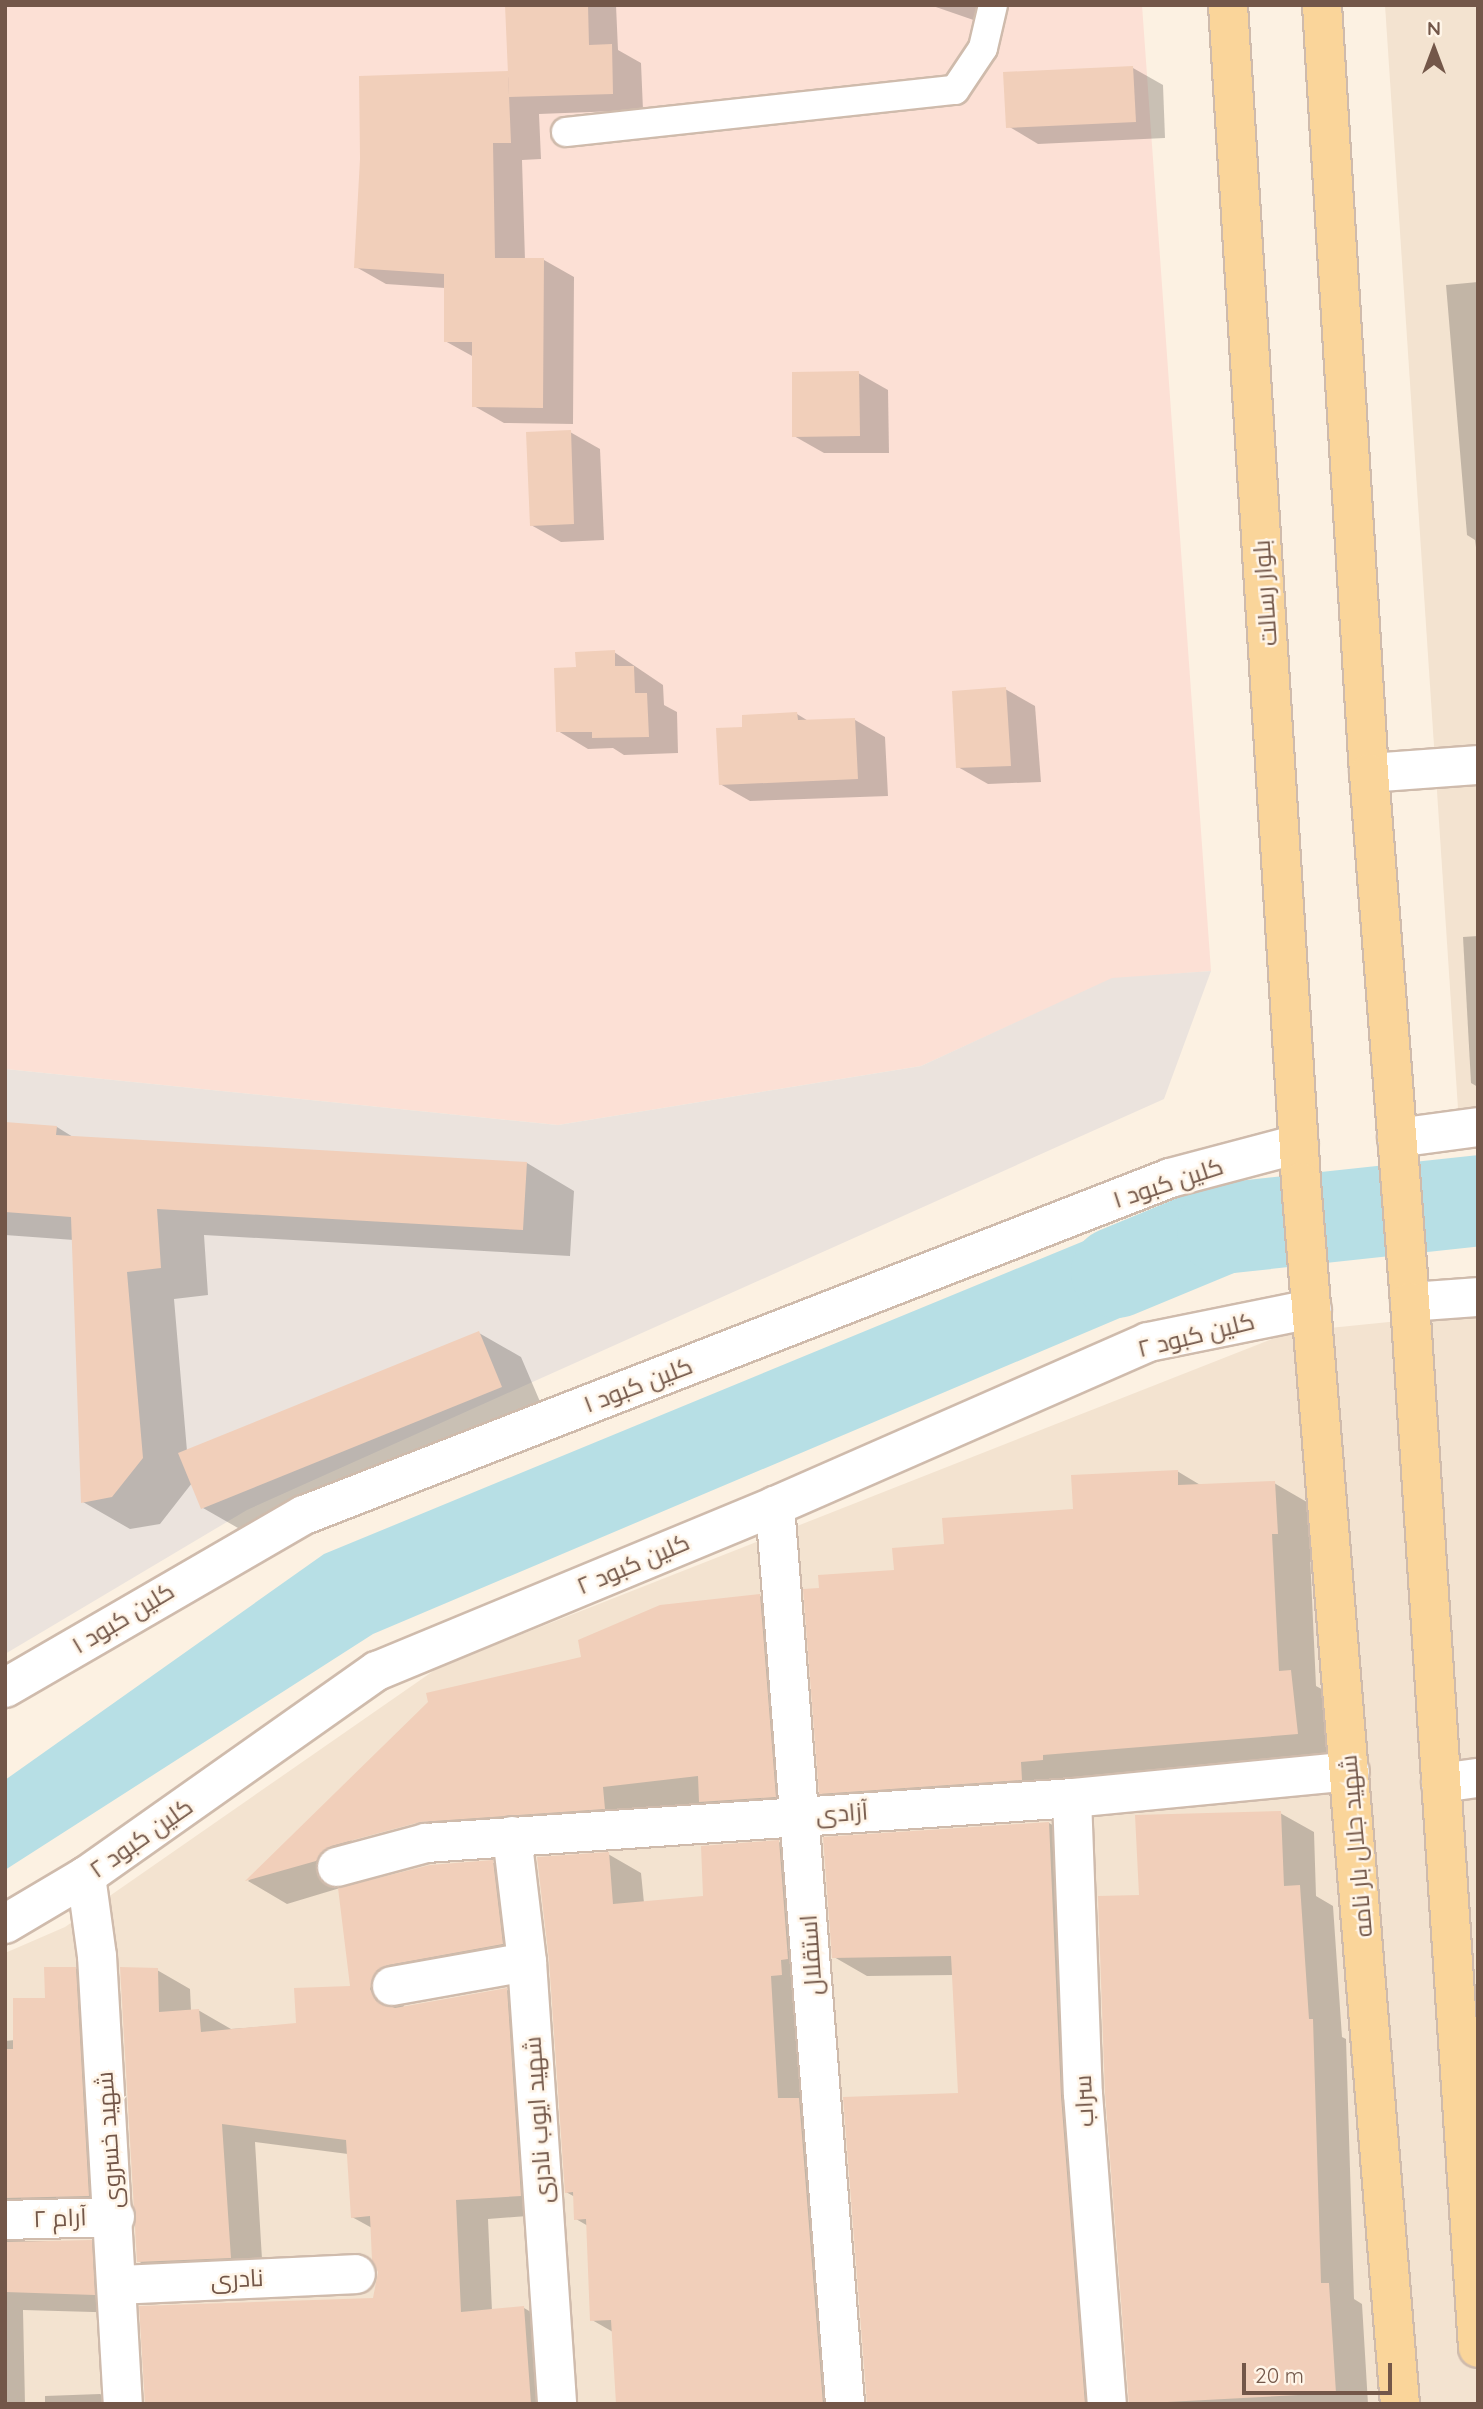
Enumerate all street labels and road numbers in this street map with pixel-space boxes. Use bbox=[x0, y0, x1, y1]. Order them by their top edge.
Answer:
street label: بلوار رسالت bbox=[1247, 539, 1283, 647]
street label: کلین کبود ۱ bbox=[1109, 1152, 1227, 1214]
street label: کلین کبود ۲ bbox=[1135, 1307, 1257, 1363]
street label: کلین کبود ۱ bbox=[580, 1351, 696, 1419]
street label: کلین کبود ۲ bbox=[572, 1527, 694, 1601]
street label: کلین کبود ۱ bbox=[67, 1576, 179, 1660]
street label: شهید جلال بار نامه bbox=[1334, 1753, 1378, 1939]
street label: کلین کبود ۲ bbox=[84, 1792, 198, 1884]
street label: آزادی bbox=[815, 1797, 869, 1829]
street label: استقلال bbox=[794, 1914, 828, 1996]
street label: شهید ایوب نادری bbox=[518, 2036, 558, 2204]
street label: شهید خسروی bbox=[90, 2070, 128, 2210]
street label: سراب bbox=[1068, 2074, 1100, 2128]
street label: آرام ۲ bbox=[33, 2203, 87, 2233]
street label: نادری bbox=[210, 2263, 264, 2295]

